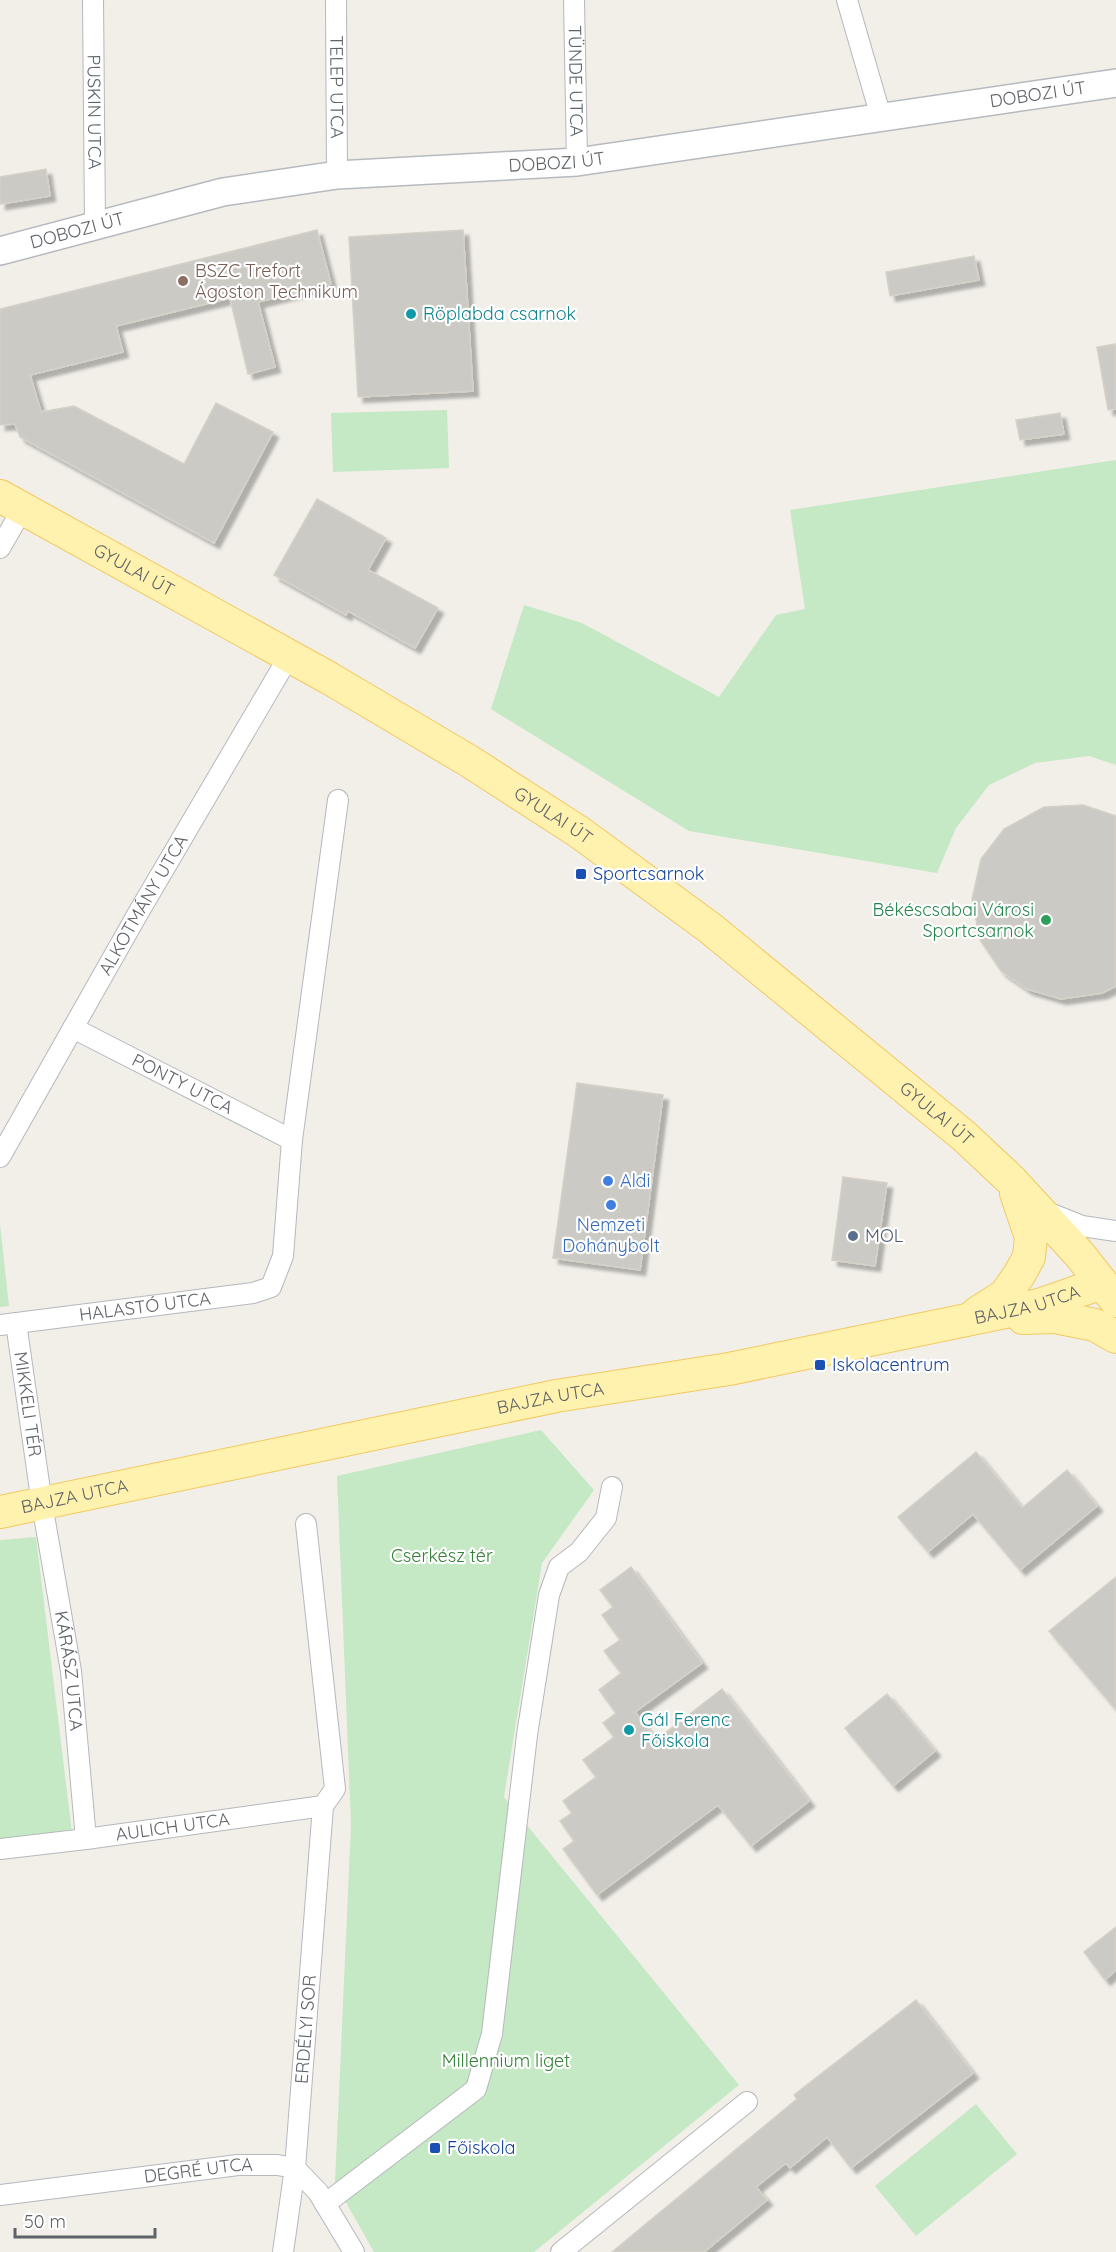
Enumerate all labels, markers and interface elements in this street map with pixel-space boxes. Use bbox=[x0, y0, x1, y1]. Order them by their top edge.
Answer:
street label: TÜNDE UTCA bbox=[563, 25, 589, 137]
street label: TELEP UTCA bbox=[325, 35, 349, 139]
street label: PUSKIN UTCA bbox=[82, 54, 107, 170]
street label: DOBOZI ÚT bbox=[988, 76, 1087, 112]
street label: DOBOZI ÚT bbox=[508, 146, 607, 177]
street label: DOBOZI ÚT bbox=[28, 207, 127, 254]
place label: BSZC Trefort Ágoston Technikum bbox=[195, 259, 358, 303]
marker: BSZC Trefort Ágoston Technikum bbox=[176, 274, 190, 288]
place label: Röplabda csarnok bbox=[423, 302, 576, 325]
marker: Röplabda csarnok bbox=[404, 307, 418, 321]
street label: GYULAI ÚT bbox=[90, 538, 179, 601]
street label: GYULAI ÚT bbox=[510, 781, 597, 849]
street label: ALKOTMÁNY UTCA bbox=[93, 830, 193, 979]
place label: Sportcsarnok bbox=[593, 862, 705, 885]
marker: Sportcsarnok bbox=[574, 867, 588, 881]
place label: Békéscsabai Városi Sportcsarnok bbox=[873, 898, 1034, 942]
marker: Békéscsabai Városi Sportcsarnok bbox=[1039, 913, 1053, 927]
street label: PONTY UTCA bbox=[128, 1048, 237, 1119]
street label: GYULAI ÚT bbox=[895, 1076, 979, 1150]
place label: Aldi bbox=[620, 1169, 650, 1192]
marker: Aldi bbox=[601, 1174, 615, 1188]
marker: Nemzeti Dohánybolt bbox=[604, 1198, 618, 1212]
place label: Nemzeti Dohánybolt bbox=[562, 1213, 660, 1257]
place label: MOL bbox=[865, 1224, 904, 1247]
marker: MOL bbox=[846, 1229, 860, 1243]
street label: BAJZA UTCA bbox=[972, 1279, 1083, 1329]
street label: HALASTÓ UTCA bbox=[78, 1286, 212, 1326]
street label: MIKKELI TÉR bbox=[9, 1350, 47, 1458]
place label: Iskolacentrum bbox=[832, 1353, 950, 1376]
marker: Iskolacentrum bbox=[813, 1358, 827, 1372]
street label: BAJZA UTCA bbox=[495, 1377, 606, 1419]
street label: BAJZA UTCA bbox=[19, 1474, 130, 1518]
park label: Cserkész tér bbox=[391, 1544, 493, 1567]
street label: KÁRÁSZ UTCA bbox=[50, 1609, 88, 1732]
place label: Gál Ferenc Főiskola bbox=[641, 1708, 730, 1752]
marker: Gál Ferenc Főiskola bbox=[622, 1723, 636, 1737]
street label: AULICH UTCA bbox=[114, 1807, 231, 1846]
street label: ERDÉLYI SOR bbox=[290, 1974, 321, 2085]
park label: Millennium liget bbox=[442, 2049, 570, 2072]
place label: Főiskola bbox=[447, 2136, 516, 2159]
marker: Főiskola bbox=[428, 2141, 442, 2155]
street label: DEGRÉ UTCA bbox=[143, 2153, 253, 2188]
scale bar bbox=[15, 2201, 154, 2239]
text: 50 m bbox=[24, 2210, 66, 2233]

